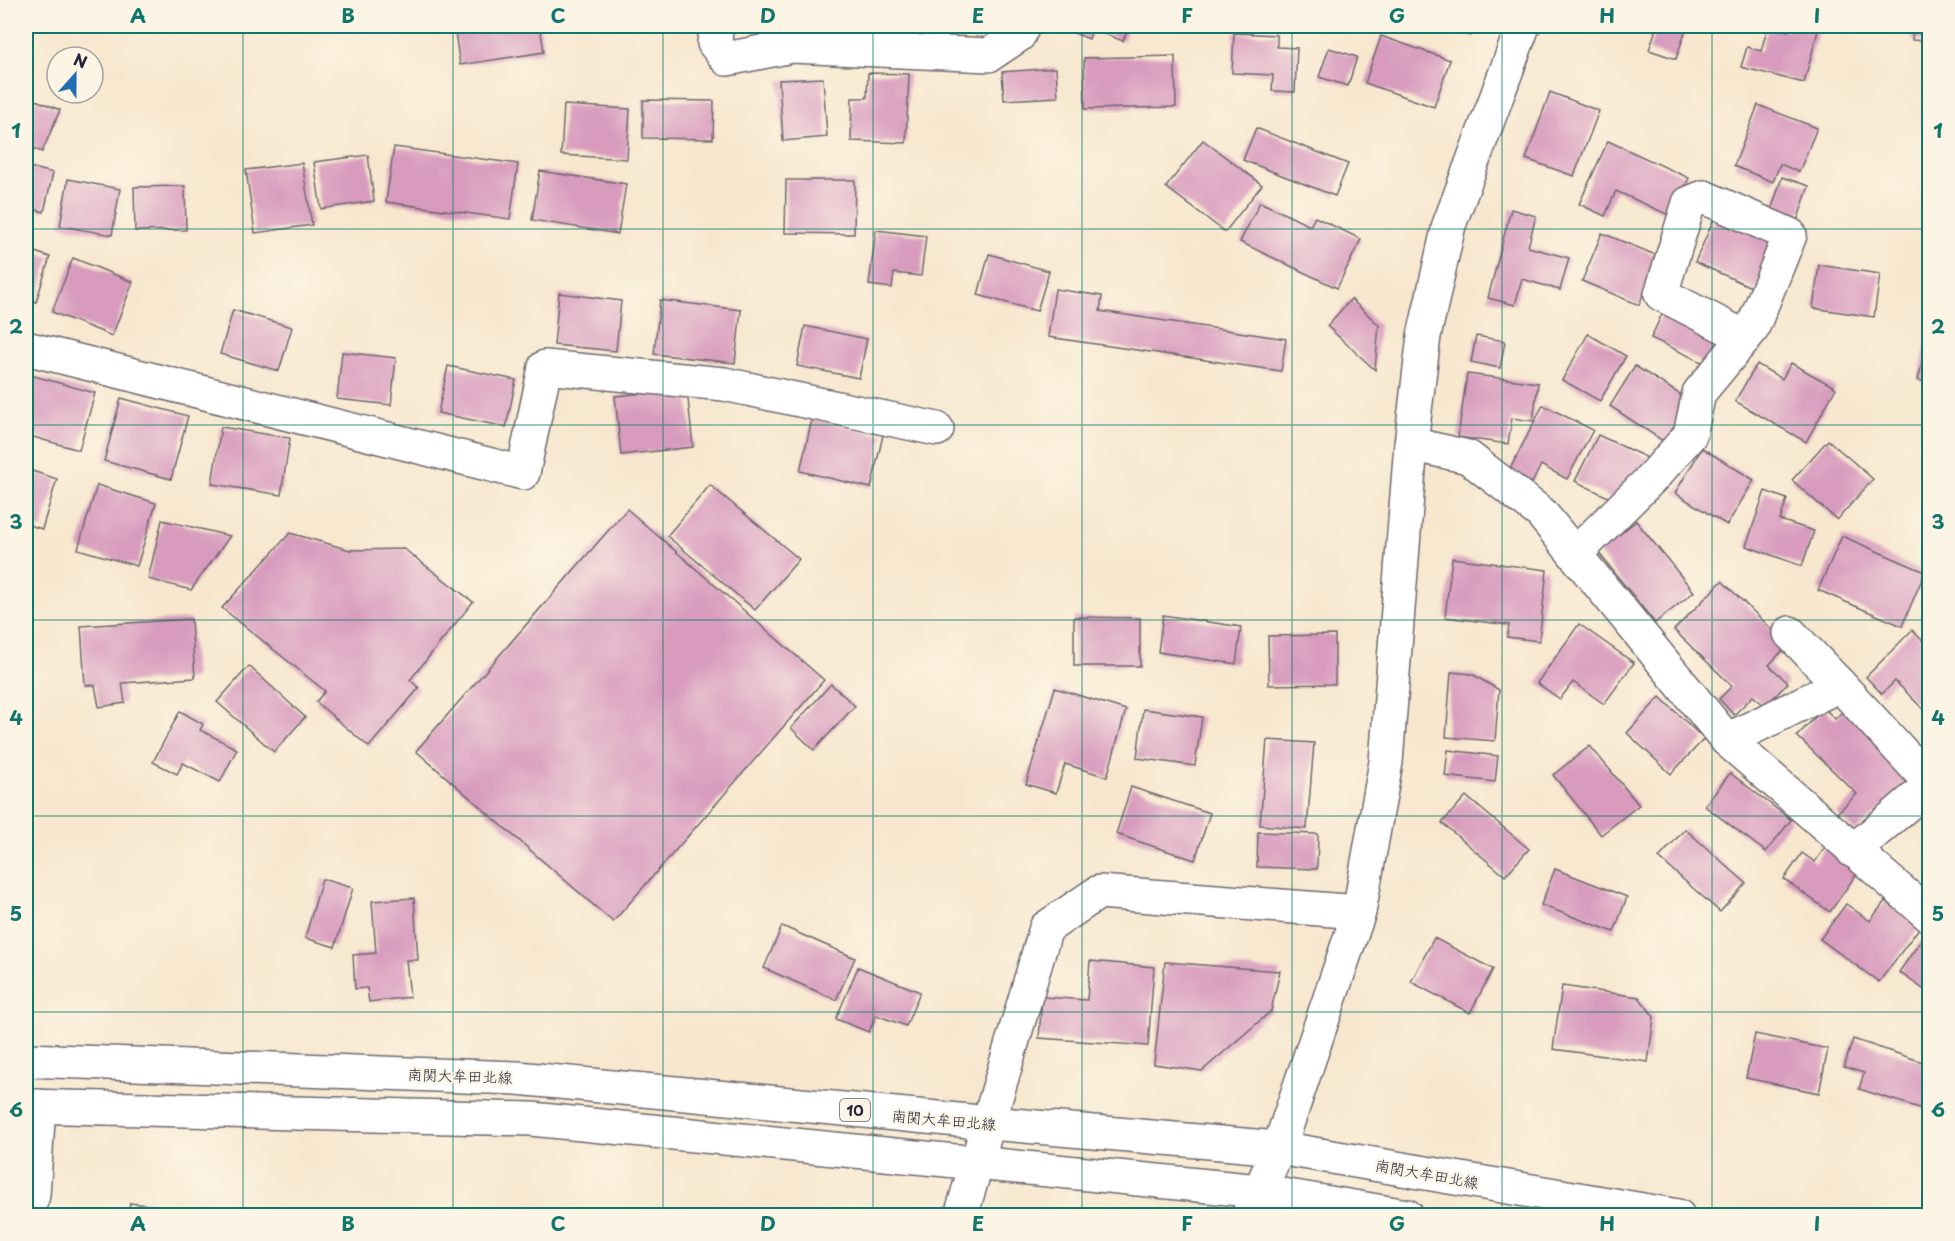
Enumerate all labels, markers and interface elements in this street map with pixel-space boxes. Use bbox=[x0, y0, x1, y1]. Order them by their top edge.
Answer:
text: A bbox=[130, 0, 146, 30]
text: B bbox=[341, 0, 355, 30]
text: C bbox=[550, 0, 566, 30]
text: D bbox=[760, 0, 776, 30]
text: E bbox=[972, 0, 984, 30]
text: F bbox=[1181, 0, 1193, 30]
text: G bbox=[1389, 0, 1405, 30]
text: H bbox=[1599, 0, 1615, 30]
text: I bbox=[1814, 0, 1820, 30]
north arrow bbox=[45, 45, 105, 105]
text: N bbox=[71, 47, 91, 74]
text: 1 bbox=[11, 115, 21, 145]
text: 1 bbox=[1933, 115, 1943, 145]
text: 2 bbox=[9, 311, 23, 341]
text: 2 bbox=[1931, 311, 1945, 341]
text: 3 bbox=[9, 506, 23, 536]
text: 3 bbox=[1931, 506, 1945, 536]
text: 4 bbox=[9, 702, 23, 732]
text: 4 bbox=[1931, 702, 1945, 732]
text: 5 bbox=[10, 898, 22, 928]
text: 5 bbox=[1932, 898, 1944, 928]
street label: 南関大牟田北線 bbox=[407, 1062, 513, 1088]
text: 6 bbox=[9, 1094, 23, 1124]
text: 6 bbox=[1931, 1094, 1945, 1124]
road number: 10 bbox=[840, 1099, 870, 1121]
street label: 南関大牟田北線 bbox=[891, 1103, 997, 1135]
street label: 南関大牟田北線 bbox=[1373, 1153, 1481, 1193]
text: A bbox=[130, 1208, 146, 1238]
text: B bbox=[341, 1208, 355, 1238]
text: C bbox=[550, 1208, 566, 1238]
text: D bbox=[760, 1208, 776, 1238]
text: E bbox=[972, 1208, 984, 1238]
text: F bbox=[1181, 1208, 1193, 1238]
text: G bbox=[1389, 1208, 1405, 1238]
text: H bbox=[1599, 1208, 1615, 1238]
text: I bbox=[1814, 1208, 1820, 1238]

